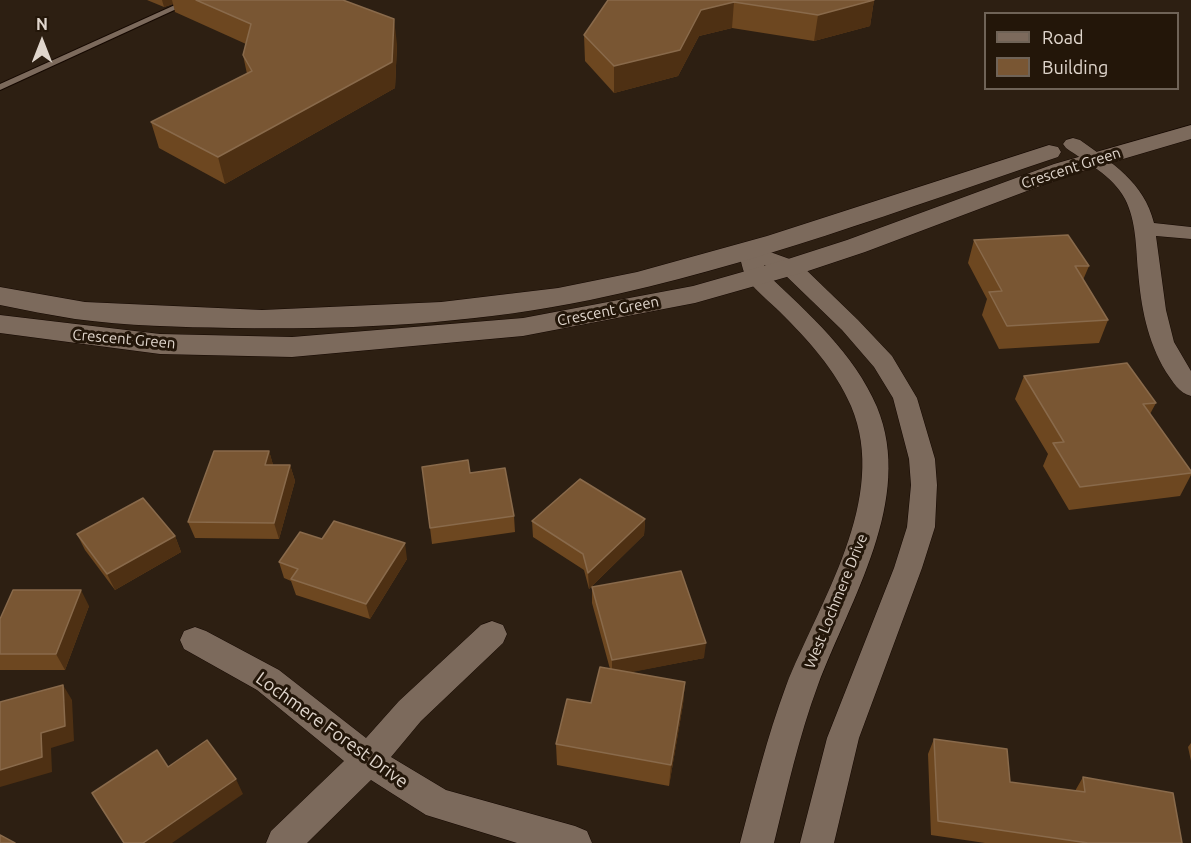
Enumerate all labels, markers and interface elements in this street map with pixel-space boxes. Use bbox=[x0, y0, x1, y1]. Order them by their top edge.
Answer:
north arrow bbox=[12, 12, 72, 72]
legend bbox=[984, 12, 1179, 90]
text: N bbox=[36, 15, 48, 33]
text: Road bbox=[1042, 27, 1084, 47]
text: Building bbox=[1042, 57, 1108, 77]
street label: Crescent Green bbox=[1019, 143, 1123, 193]
street label: Crescent Green bbox=[555, 292, 661, 330]
street label: Crescent Green bbox=[72, 326, 176, 352]
street label: West Lochmere Drive bbox=[801, 531, 871, 671]
street label: Lochmere Forest Drive bbox=[252, 667, 412, 793]

